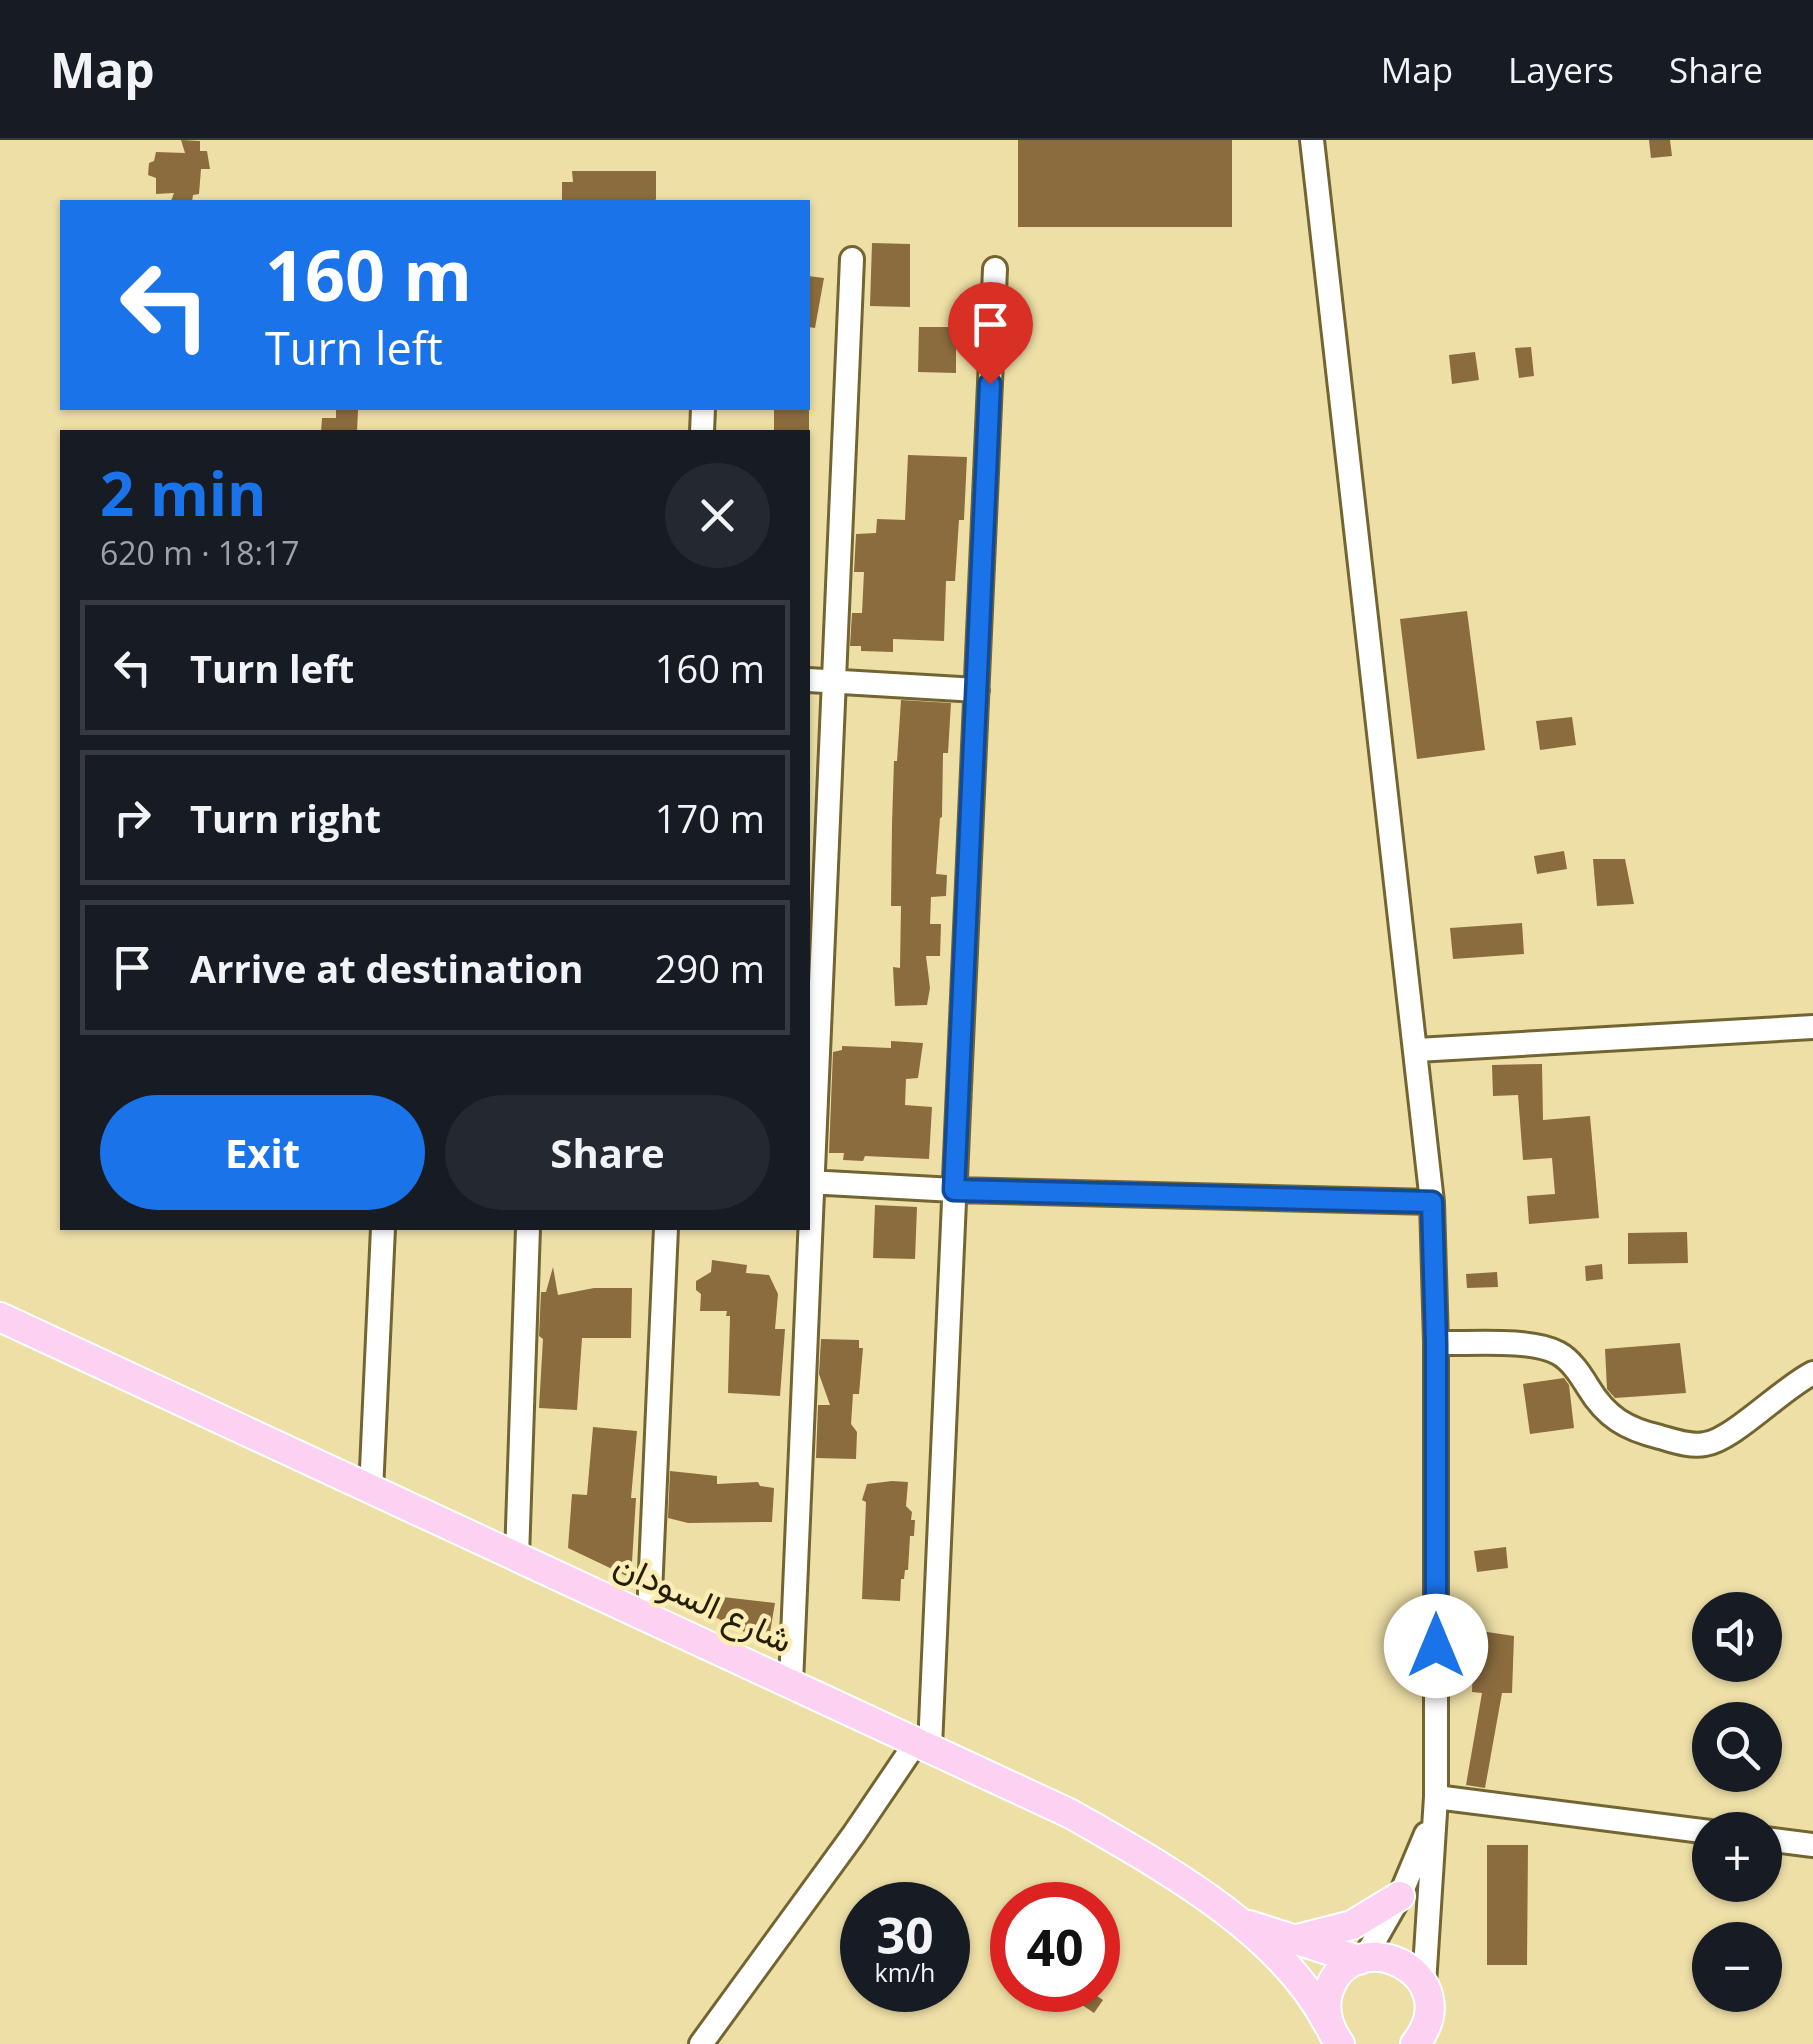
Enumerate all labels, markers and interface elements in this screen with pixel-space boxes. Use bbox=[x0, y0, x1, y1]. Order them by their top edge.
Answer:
text: Map bbox=[50, 37, 155, 102]
text: Map bbox=[1381, 46, 1453, 93]
text: Layers bbox=[1508, 46, 1614, 93]
text: Share bbox=[1669, 46, 1763, 93]
text: 160 m bbox=[265, 226, 472, 322]
icon: left bbox=[100, 240, 230, 370]
pin bbox=[948, 282, 1033, 385]
icon: arrive bbox=[963, 297, 1018, 352]
text: Turn left bbox=[265, 317, 443, 378]
text: 2 min bbox=[100, 452, 267, 534]
button: close bbox=[665, 463, 770, 568]
text: 620 m · 18:17 bbox=[100, 531, 299, 574]
icon: left bbox=[105, 640, 160, 695]
text: Turn left bbox=[190, 642, 354, 694]
text: 160 m bbox=[655, 642, 765, 694]
icon: right bbox=[105, 790, 160, 845]
text: Turn right bbox=[190, 792, 381, 844]
text: 170 m bbox=[655, 792, 765, 844]
icon: arrive bbox=[105, 940, 160, 995]
text: Arrive at destination bbox=[190, 942, 584, 994]
text: 290 m bbox=[655, 942, 765, 994]
button: Exit bbox=[100, 1095, 425, 1210]
button: Share bbox=[445, 1095, 770, 1210]
street label: شارع السودان bbox=[607, 1539, 801, 1665]
map controls bbox=[1692, 1592, 1782, 2012]
button: sound bbox=[1692, 1592, 1782, 1682]
position arrow bbox=[1384, 1594, 1488, 1698]
button: search bbox=[1692, 1702, 1782, 1792]
button: + bbox=[1692, 1812, 1782, 1902]
speed limit sign: 40 bbox=[990, 1882, 1120, 2012]
text: 30 bbox=[876, 1901, 934, 1969]
button: − bbox=[1692, 1922, 1782, 2012]
text: km/h bbox=[875, 1955, 935, 1989]

